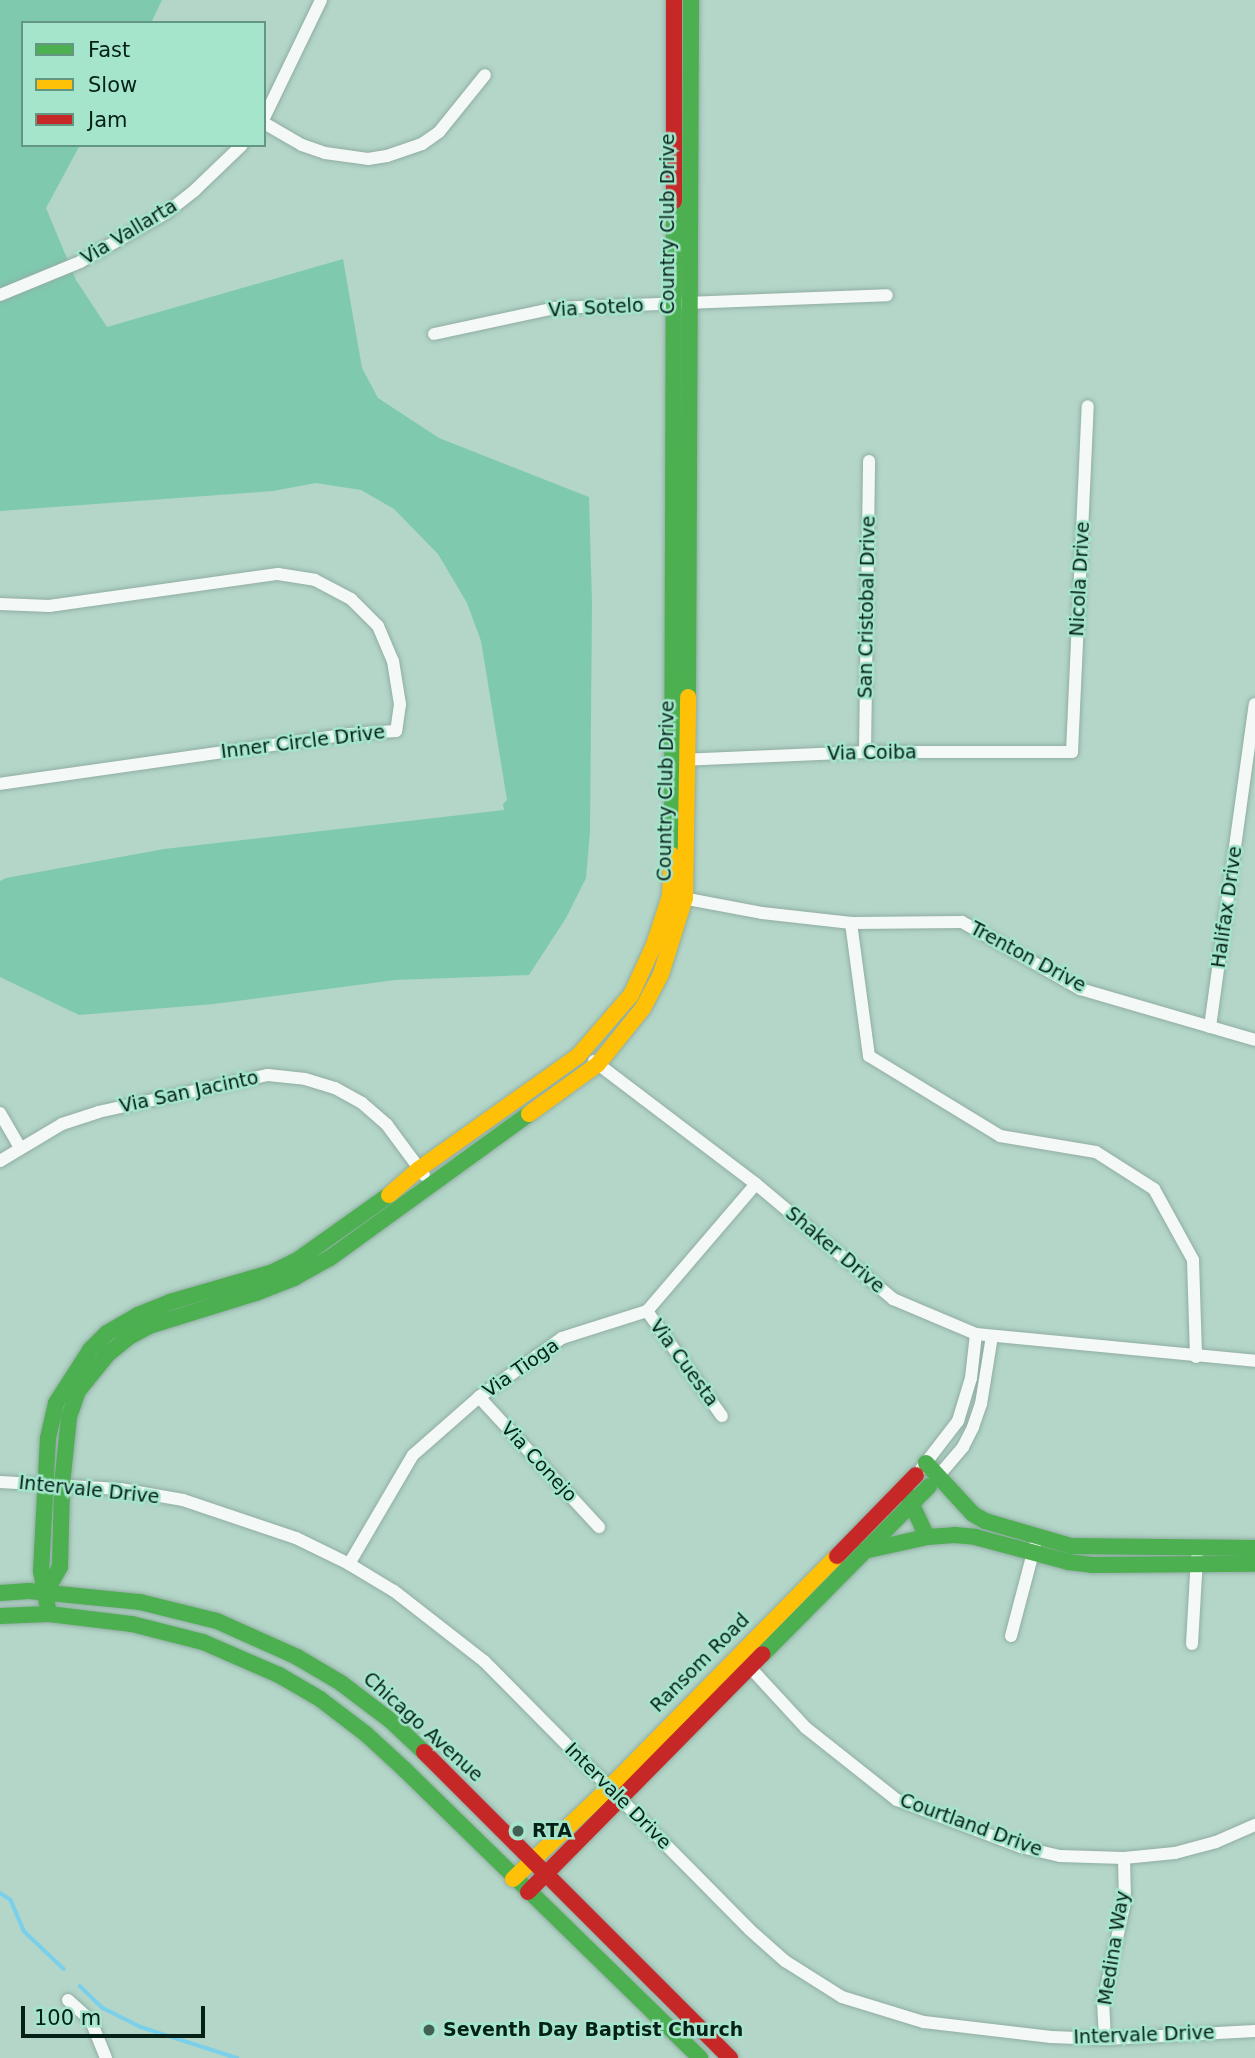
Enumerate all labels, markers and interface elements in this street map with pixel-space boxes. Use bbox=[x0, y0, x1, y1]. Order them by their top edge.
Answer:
legend bbox=[21, 21, 266, 147]
text: Fast bbox=[88, 38, 130, 62]
text: Slow bbox=[88, 73, 137, 97]
text: Jam bbox=[88, 108, 128, 132]
street label: Country Club Drive bbox=[657, 134, 679, 314]
street label: Via Vallarta bbox=[77, 194, 181, 270]
street label: Via Sotelo bbox=[548, 294, 644, 322]
street label: San Cristobal Drive bbox=[854, 515, 880, 699]
street label: Nicola Drive bbox=[1066, 521, 1094, 637]
street label: Country Club Drive bbox=[653, 700, 679, 882]
street label: Inner Circle Drive bbox=[220, 721, 386, 763]
street label: Via Coiba bbox=[827, 741, 917, 765]
street label: Halifax Drive bbox=[1207, 845, 1247, 969]
street label: Trenton Drive bbox=[966, 917, 1090, 997]
street label: Via San Jacinto bbox=[117, 1066, 261, 1118]
street label: Shaker Drive bbox=[781, 1202, 889, 1298]
street label: Via Cuesta bbox=[645, 1315, 723, 1411]
street label: Via Tioga bbox=[479, 1334, 563, 1402]
street label: Via Conejo bbox=[496, 1417, 582, 1507]
street label: Intervale Drive bbox=[18, 1471, 160, 1509]
street label: Ransom Road bbox=[646, 1609, 754, 1717]
street label: Chicago Avenue bbox=[359, 1667, 487, 1787]
street label: Intervale Drive bbox=[560, 1738, 676, 1854]
street label: Courtland Drive bbox=[897, 1789, 1045, 1861]
place label: RTA bbox=[532, 1820, 572, 1842]
marker: RTA bbox=[510, 1823, 526, 1839]
street label: Medina Way bbox=[1094, 1889, 1134, 2007]
scale bar bbox=[24, 1992, 208, 2036]
text: 100 m bbox=[34, 2006, 101, 2030]
place label: Seventh Day Baptist Church bbox=[443, 2019, 743, 2041]
street label: Intervale Drive bbox=[1073, 2021, 1215, 2049]
marker: Seventh Day Baptist Church bbox=[421, 2022, 437, 2038]

